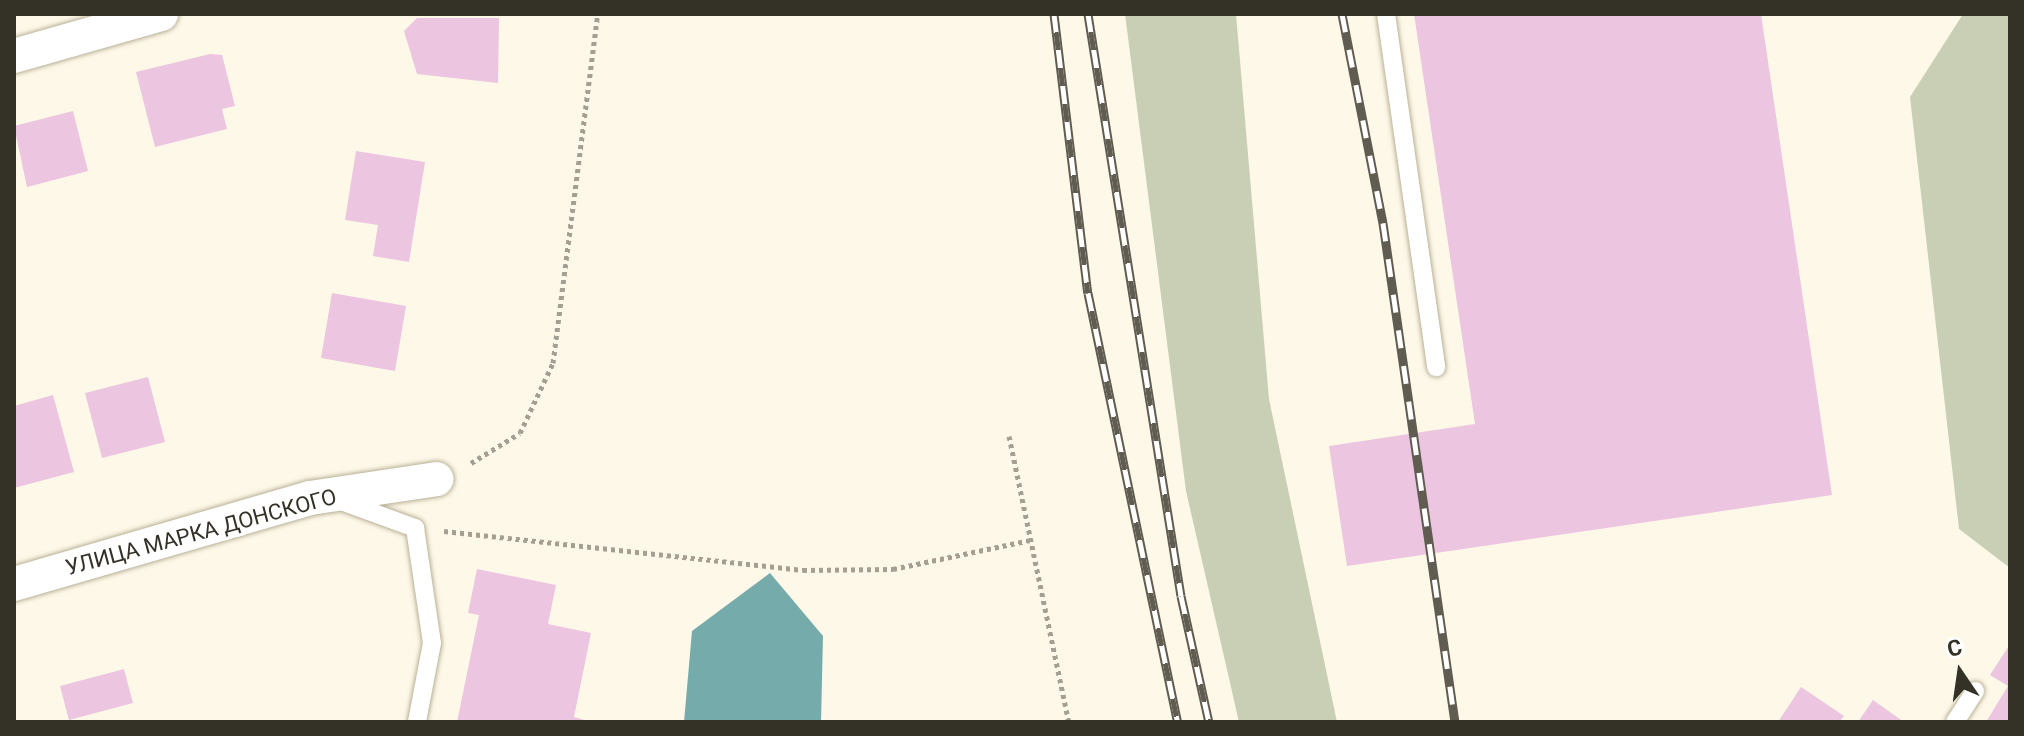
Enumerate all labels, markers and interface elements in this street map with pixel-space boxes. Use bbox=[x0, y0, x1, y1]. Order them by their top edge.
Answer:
street label: УЛИЦА МАРКА ДОНСКОГО bbox=[63, 483, 339, 581]
north arrow bbox=[1920, 632, 2000, 712]
text: С bbox=[1945, 634, 1964, 662]

